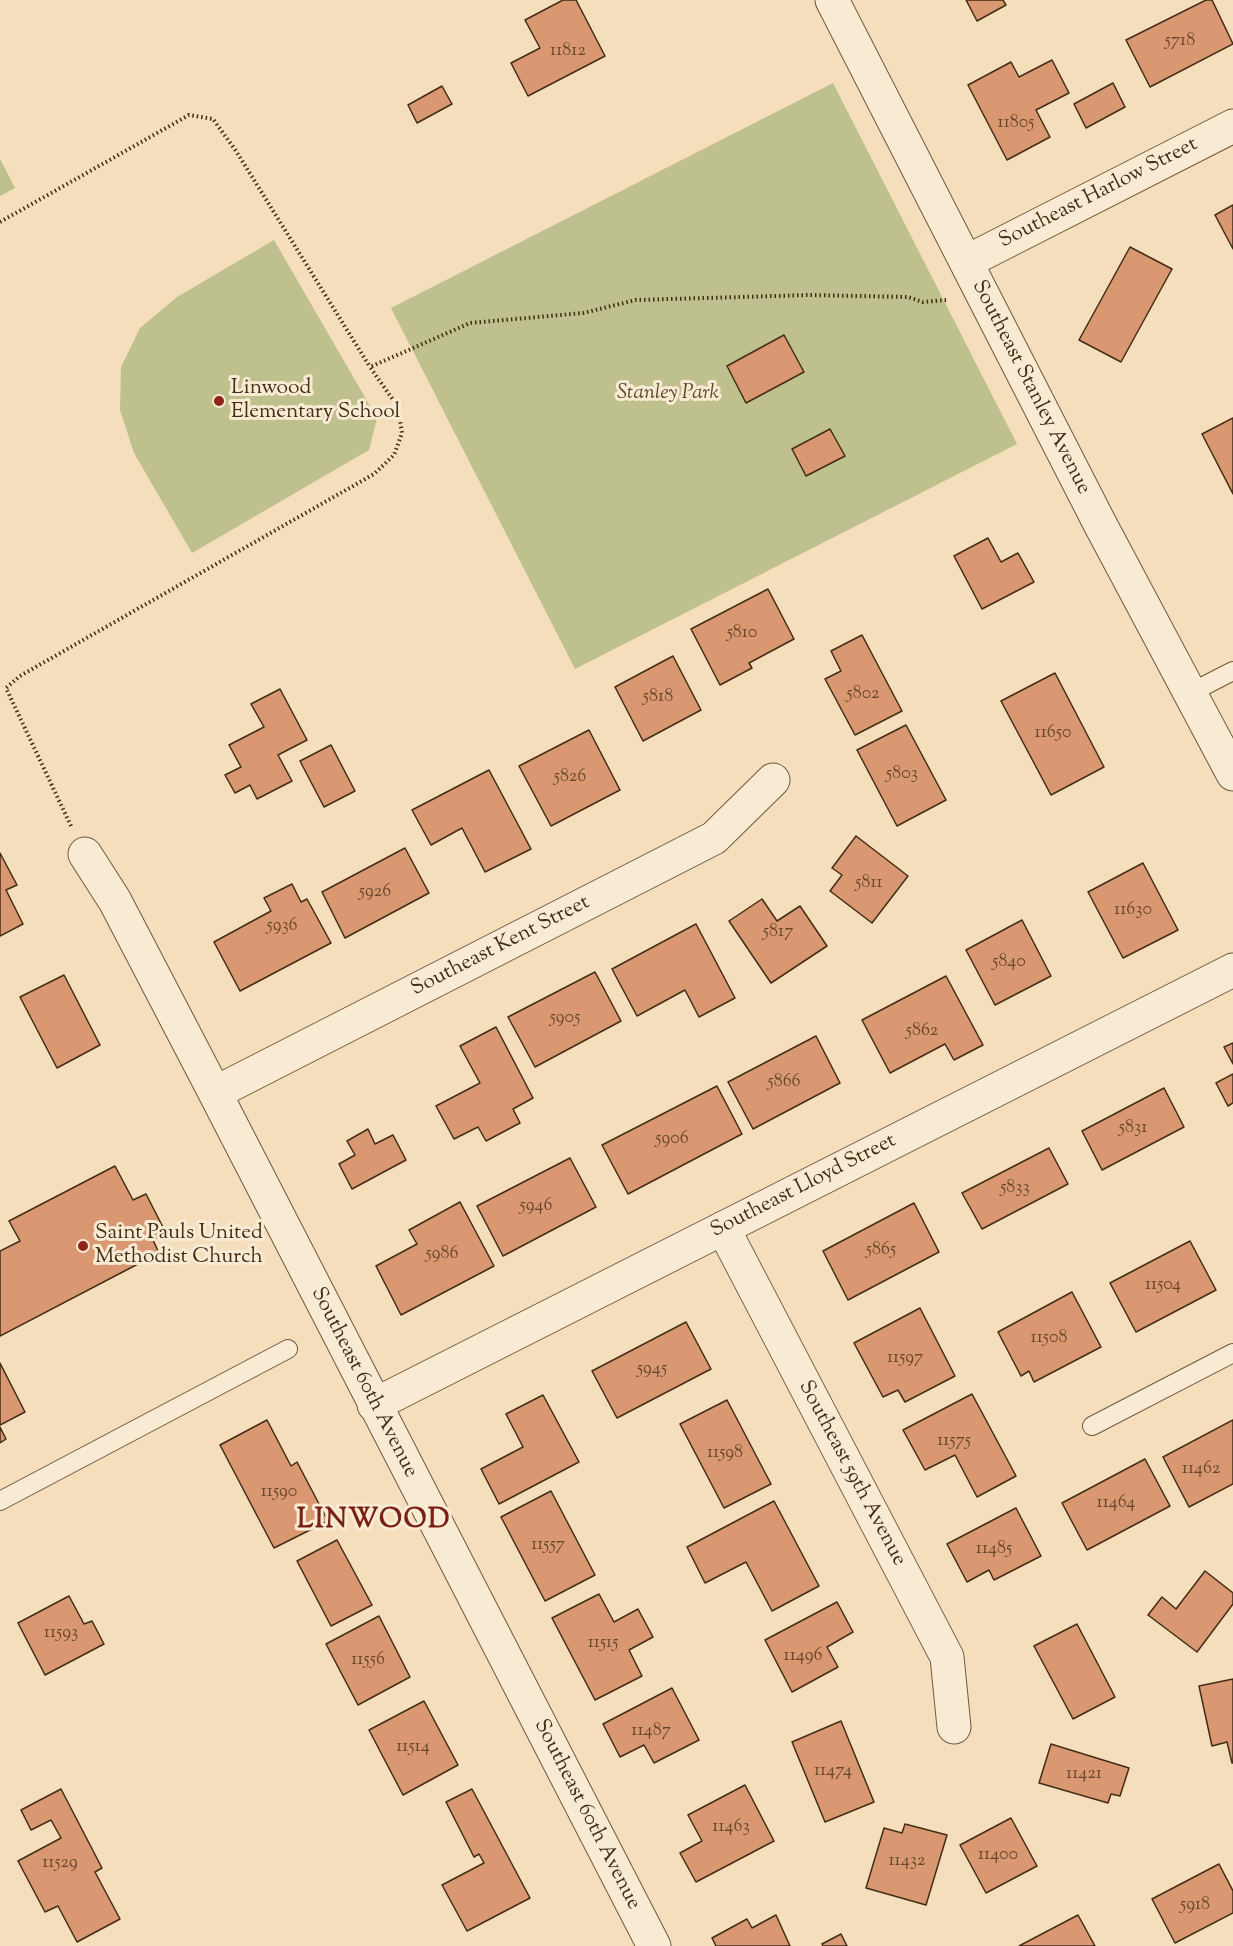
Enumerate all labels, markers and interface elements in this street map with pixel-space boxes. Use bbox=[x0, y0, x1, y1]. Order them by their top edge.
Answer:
house number: 5718 bbox=[1165, 31, 1195, 53]
house number: 11812 bbox=[550, 41, 586, 63]
house number: 11805 bbox=[998, 113, 1034, 135]
street label: Southeast Harlow Street bbox=[996, 133, 1202, 255]
street label: Southeast Stanley Avenue bbox=[965, 277, 1095, 499]
place label: Linwood Elementary School bbox=[231, 376, 400, 426]
park label: Stanley Park bbox=[617, 381, 719, 407]
marker: Linwood Elementary School bbox=[212, 394, 226, 408]
house number: 5810 bbox=[727, 623, 757, 645]
house number: 5802 bbox=[847, 684, 879, 706]
house number: 5818 bbox=[643, 687, 673, 709]
house number: 11650 bbox=[1035, 723, 1071, 745]
house number: 5803 bbox=[886, 764, 918, 786]
house number: 5826 bbox=[554, 767, 586, 789]
house number: 5811 bbox=[855, 873, 883, 895]
house number: 5926 bbox=[359, 882, 391, 904]
street label: Southeast Kent Street bbox=[408, 891, 594, 1003]
house number: 11630 bbox=[1114, 900, 1152, 922]
house number: 5936 bbox=[267, 916, 297, 938]
house number: 5817 bbox=[763, 922, 793, 944]
house number: 5840 bbox=[992, 952, 1026, 974]
house number: 5905 bbox=[550, 1008, 580, 1030]
house number: 5862 bbox=[906, 1021, 938, 1043]
house number: 5866 bbox=[767, 1072, 801, 1094]
house number: 5831 bbox=[1119, 1118, 1147, 1140]
house number: 5906 bbox=[655, 1129, 689, 1151]
street label: Southeast Lloyd Street bbox=[707, 1129, 901, 1245]
house number: 5833 bbox=[1000, 1178, 1030, 1200]
house number: 5946 bbox=[520, 1196, 552, 1218]
place label: Saint Pauls United Methodist Church bbox=[95, 1221, 263, 1271]
marker: Saint Pauls United Methodist Church bbox=[76, 1239, 90, 1253]
house number: 5865 bbox=[866, 1240, 896, 1262]
house number: 5986 bbox=[426, 1244, 458, 1266]
house number: 11504 bbox=[1145, 1275, 1181, 1297]
street label: Southeast 60th Avenue bbox=[304, 1284, 422, 1482]
house number: 11508 bbox=[1031, 1328, 1067, 1350]
house number: 11597 bbox=[887, 1348, 923, 1370]
house number: 5945 bbox=[637, 1359, 667, 1381]
street label: Southeast 59th Avenue bbox=[791, 1377, 911, 1571]
house number: 11575 bbox=[937, 1431, 971, 1453]
house number: 11598 bbox=[707, 1443, 743, 1465]
house number: 11462 bbox=[1182, 1459, 1220, 1481]
house number: 11590 bbox=[261, 1482, 297, 1504]
house number: 11464 bbox=[1097, 1493, 1135, 1515]
district label: LINWOOD bbox=[297, 1506, 451, 1538]
house number: 11557 bbox=[531, 1535, 565, 1557]
house number: 11485 bbox=[976, 1539, 1012, 1561]
house number: 11593 bbox=[44, 1623, 78, 1645]
house number: 11515 bbox=[588, 1633, 618, 1655]
house number: 11496 bbox=[784, 1646, 822, 1668]
house number: 11556 bbox=[351, 1650, 385, 1672]
street label: Southeast 60th Avenue bbox=[527, 1716, 645, 1914]
house number: 11487 bbox=[631, 1721, 671, 1743]
house number: 11514 bbox=[396, 1737, 430, 1759]
house number: 11474 bbox=[814, 1761, 852, 1783]
house number: 11421 bbox=[1066, 1764, 1102, 1786]
house number: 11463 bbox=[712, 1817, 750, 1839]
house number: 11400 bbox=[978, 1845, 1018, 1867]
house number: 11432 bbox=[888, 1851, 926, 1873]
house number: 11529 bbox=[42, 1853, 78, 1875]
house number: 5918 bbox=[1180, 1895, 1210, 1917]

